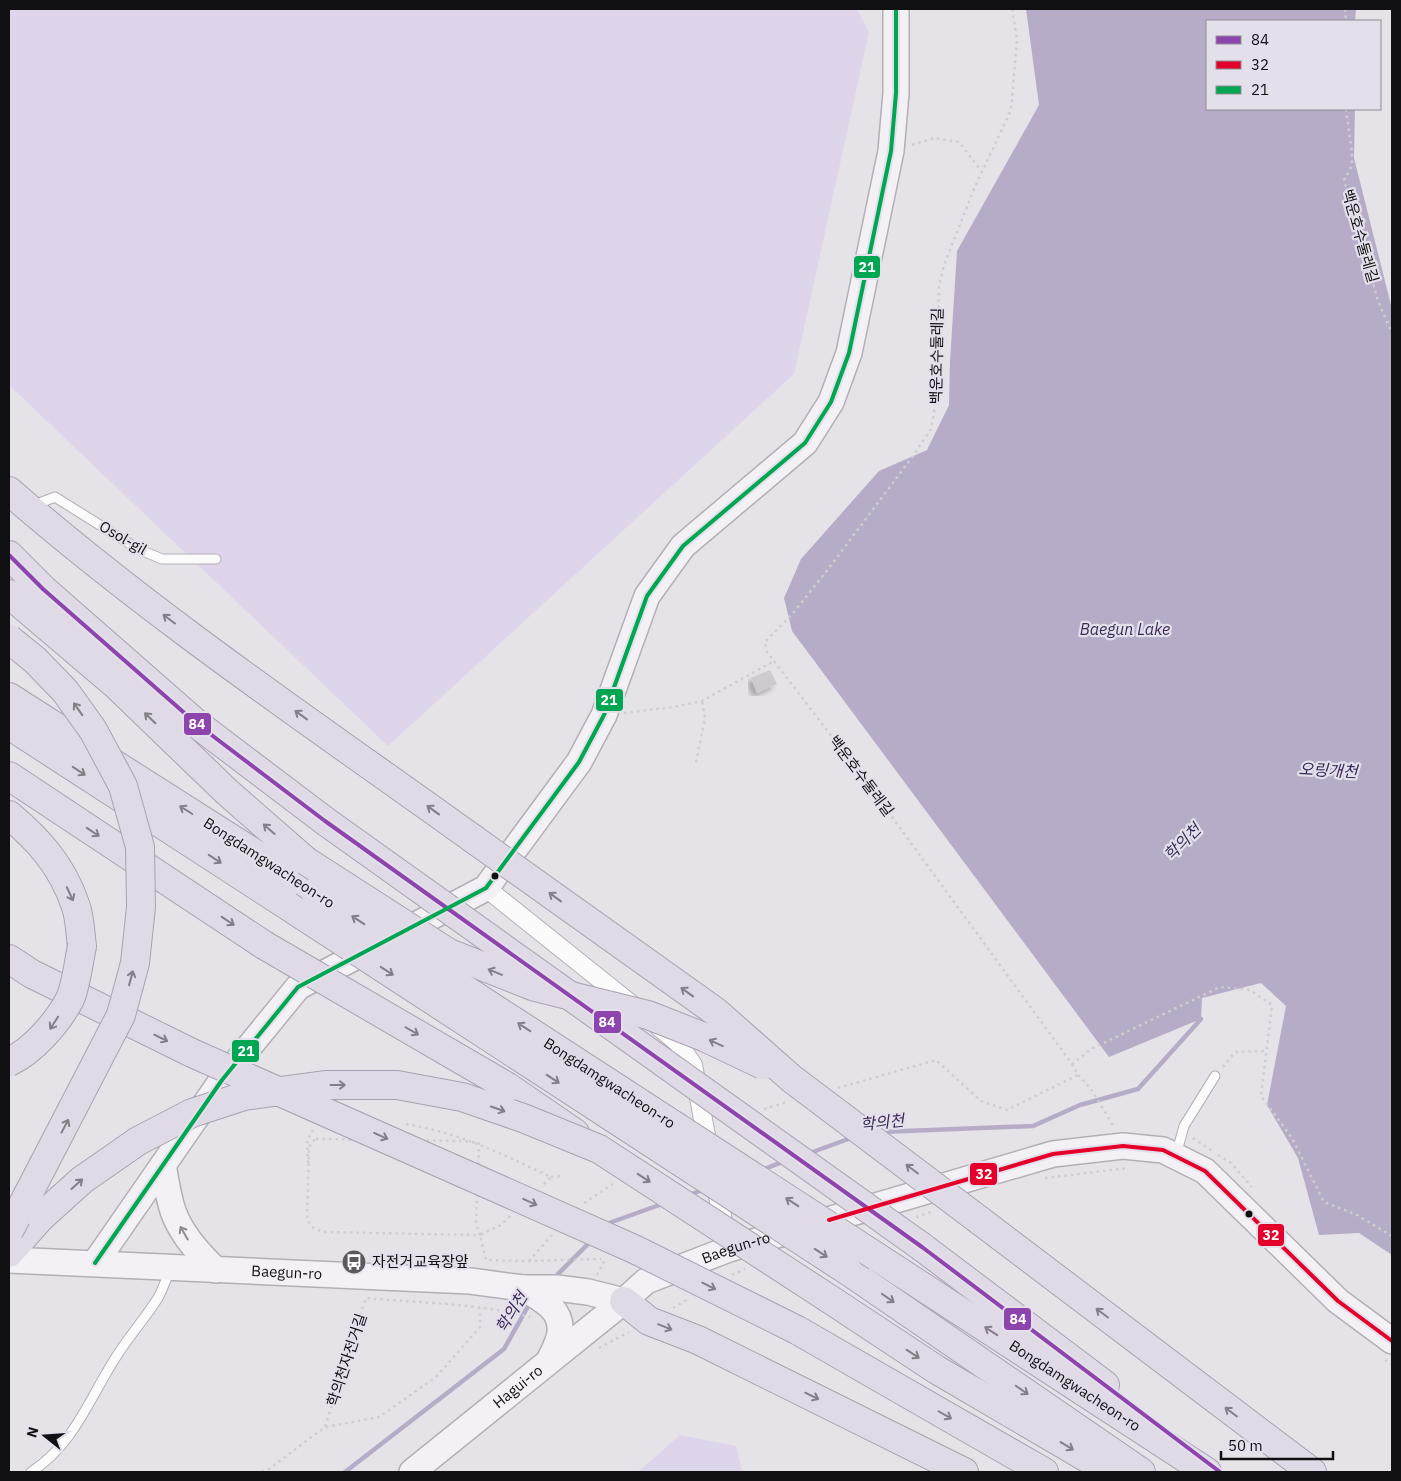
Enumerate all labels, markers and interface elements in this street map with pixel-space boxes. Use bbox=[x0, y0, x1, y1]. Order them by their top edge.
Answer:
legend bbox=[1206, 20, 1381, 110]
text: 84 bbox=[1251, 30, 1269, 49]
text: 32 bbox=[1251, 55, 1269, 74]
text: 21 bbox=[1251, 80, 1269, 99]
street label: 백운호수둘레길 bbox=[1338, 187, 1383, 285]
line badge: 21 bbox=[853, 255, 881, 279]
text: 21 bbox=[859, 258, 876, 276]
street label: 백운호수둘레길 bbox=[926, 308, 947, 404]
street label: Osol-gil bbox=[96, 516, 151, 559]
one-way arrow bbox=[162, 614, 176, 624]
water label: Baegun Lake bbox=[1080, 619, 1170, 639]
line badge: 21 bbox=[595, 688, 624, 712]
text: 21 bbox=[601, 691, 618, 709]
one-way arrow bbox=[73, 702, 83, 716]
one-way arrow bbox=[294, 710, 308, 720]
one-way arrow bbox=[144, 712, 157, 724]
line badge: 84 bbox=[183, 712, 212, 736]
text: 84 bbox=[189, 715, 205, 733]
street label: 백운호수둘레길 bbox=[825, 731, 898, 820]
water label: 오링개천 bbox=[1298, 758, 1360, 782]
one-way arrow bbox=[72, 766, 86, 776]
one-way arrow bbox=[179, 804, 193, 814]
one-way arrow bbox=[426, 805, 440, 815]
street label: Bongdamgwacheon-ro bbox=[200, 813, 339, 912]
water label: 학의천 bbox=[1159, 818, 1206, 865]
one-way arrow bbox=[262, 823, 275, 835]
one-way arrow bbox=[86, 826, 100, 837]
one-way arrow bbox=[208, 855, 222, 865]
unlabelled marker bbox=[490, 871, 500, 881]
one-way arrow bbox=[66, 886, 76, 901]
one-way arrow bbox=[548, 892, 562, 902]
one-way arrow bbox=[352, 915, 366, 925]
one-way arrow bbox=[221, 917, 235, 927]
one-way arrow bbox=[380, 966, 394, 976]
one-way arrow bbox=[488, 966, 503, 975]
one-way arrow bbox=[127, 971, 136, 987]
one-way arrow bbox=[681, 986, 694, 997]
line badge: 84 bbox=[593, 1010, 622, 1034]
text: 84 bbox=[599, 1013, 615, 1031]
one-way arrow bbox=[48, 1016, 58, 1030]
one-way arrow bbox=[517, 1022, 531, 1033]
one-way arrow bbox=[405, 1027, 419, 1037]
one-way arrow bbox=[153, 1033, 168, 1043]
street label: Bongdamgwacheon-ro bbox=[540, 1033, 679, 1132]
one-way arrow bbox=[709, 1038, 724, 1047]
line badge: 21 bbox=[231, 1039, 260, 1063]
text: 21 bbox=[238, 1042, 255, 1060]
one-way arrow bbox=[546, 1073, 560, 1084]
one-way arrow bbox=[330, 1080, 346, 1090]
one-way arrow bbox=[489, 1105, 505, 1114]
water label: 학의천 bbox=[859, 1110, 907, 1134]
one-way arrow bbox=[61, 1119, 70, 1134]
one-way arrow bbox=[373, 1132, 388, 1142]
line badge: 32 bbox=[969, 1162, 998, 1186]
one-way arrow bbox=[905, 1164, 919, 1174]
text: 32 bbox=[976, 1165, 992, 1183]
one-way arrow bbox=[636, 1173, 650, 1183]
one-way arrow bbox=[71, 1179, 84, 1190]
one-way arrow bbox=[786, 1196, 800, 1206]
one-way arrow bbox=[522, 1198, 537, 1208]
unlabelled marker bbox=[1244, 1209, 1254, 1219]
line badge: 32 bbox=[1257, 1223, 1285, 1247]
one-way arrow bbox=[179, 1226, 189, 1240]
text: 32 bbox=[1263, 1226, 1279, 1244]
street label: Baegun-ro bbox=[699, 1227, 772, 1268]
one-way arrow bbox=[814, 1248, 828, 1258]
bus stop icon: 자전거교육장앞 bbox=[341, 1249, 367, 1275]
place label: 자전거교육장앞 bbox=[372, 1252, 469, 1271]
street label: Baegun-ro bbox=[251, 1261, 323, 1283]
one-way arrow bbox=[701, 1281, 716, 1291]
water label: 학의천 bbox=[491, 1286, 532, 1336]
one-way arrow bbox=[881, 1293, 895, 1303]
line badge: 84 bbox=[1003, 1307, 1032, 1331]
one-way arrow bbox=[1095, 1308, 1109, 1318]
text: 84 bbox=[1010, 1310, 1026, 1328]
street label: 학의천자전거길 bbox=[323, 1311, 370, 1409]
one-way arrow bbox=[657, 1323, 672, 1332]
one-way arrow bbox=[984, 1326, 998, 1336]
street label: Bongdamgwacheon-ro bbox=[1006, 1336, 1144, 1435]
one-way arrow bbox=[906, 1348, 920, 1359]
street label: Hagui-ro bbox=[489, 1360, 546, 1412]
one-way arrow bbox=[1015, 1385, 1029, 1395]
one-way arrow bbox=[804, 1392, 819, 1401]
one-way arrow bbox=[1225, 1406, 1238, 1417]
north arrow bbox=[20, 1411, 70, 1461]
one-way arrow bbox=[938, 1411, 952, 1421]
text: N bbox=[22, 1425, 43, 1440]
scale bar bbox=[1221, 1428, 1334, 1460]
text: 50 m bbox=[1228, 1436, 1263, 1455]
one-way arrow bbox=[1060, 1442, 1074, 1452]

